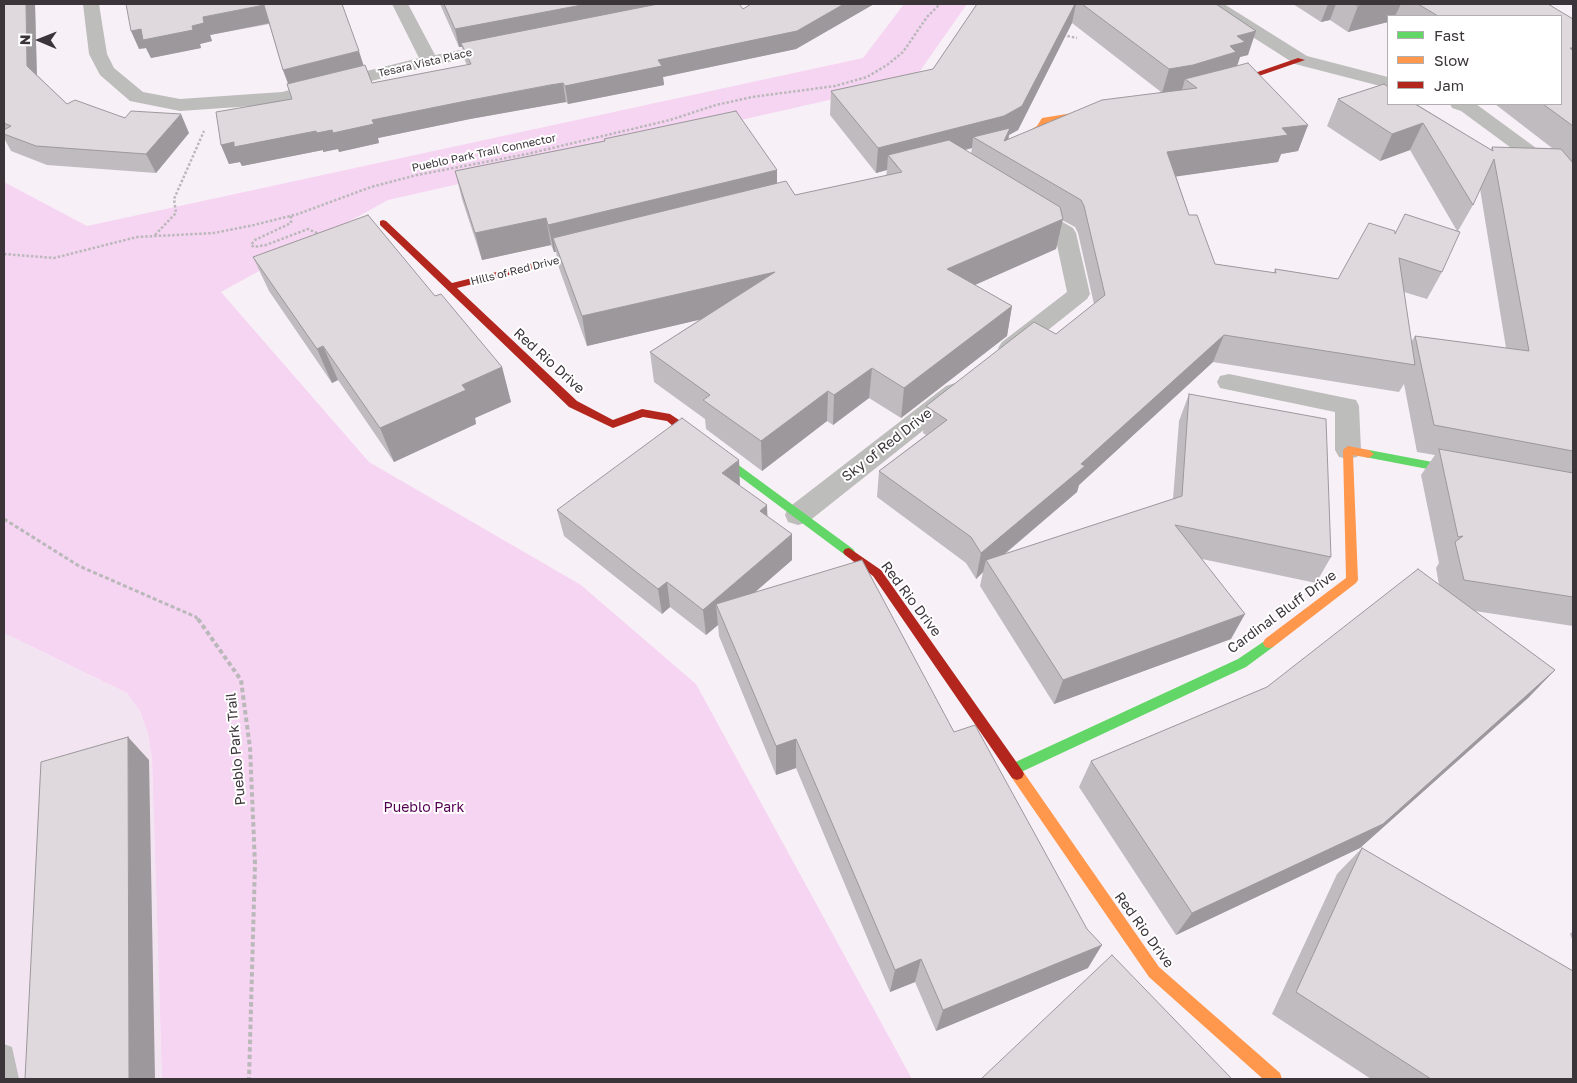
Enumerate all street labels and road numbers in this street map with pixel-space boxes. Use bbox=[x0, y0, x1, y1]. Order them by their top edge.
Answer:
street label: Tesara Vista Place bbox=[377, 46, 473, 80]
street label: Pueblo Park Trail Connector bbox=[411, 131, 557, 175]
street label: Hills of Red Drive bbox=[469, 254, 561, 288]
street label: Red Rio Drive bbox=[510, 325, 588, 397]
street label: Sky of Red Drive bbox=[839, 405, 935, 485]
street label: Red Rio Drive bbox=[877, 558, 945, 640]
street label: Cardinal Bluff Drive bbox=[1224, 567, 1340, 657]
street label: Pueblo Park Trail bbox=[223, 692, 249, 806]
street label: Red Rio Drive bbox=[1111, 889, 1177, 971]

